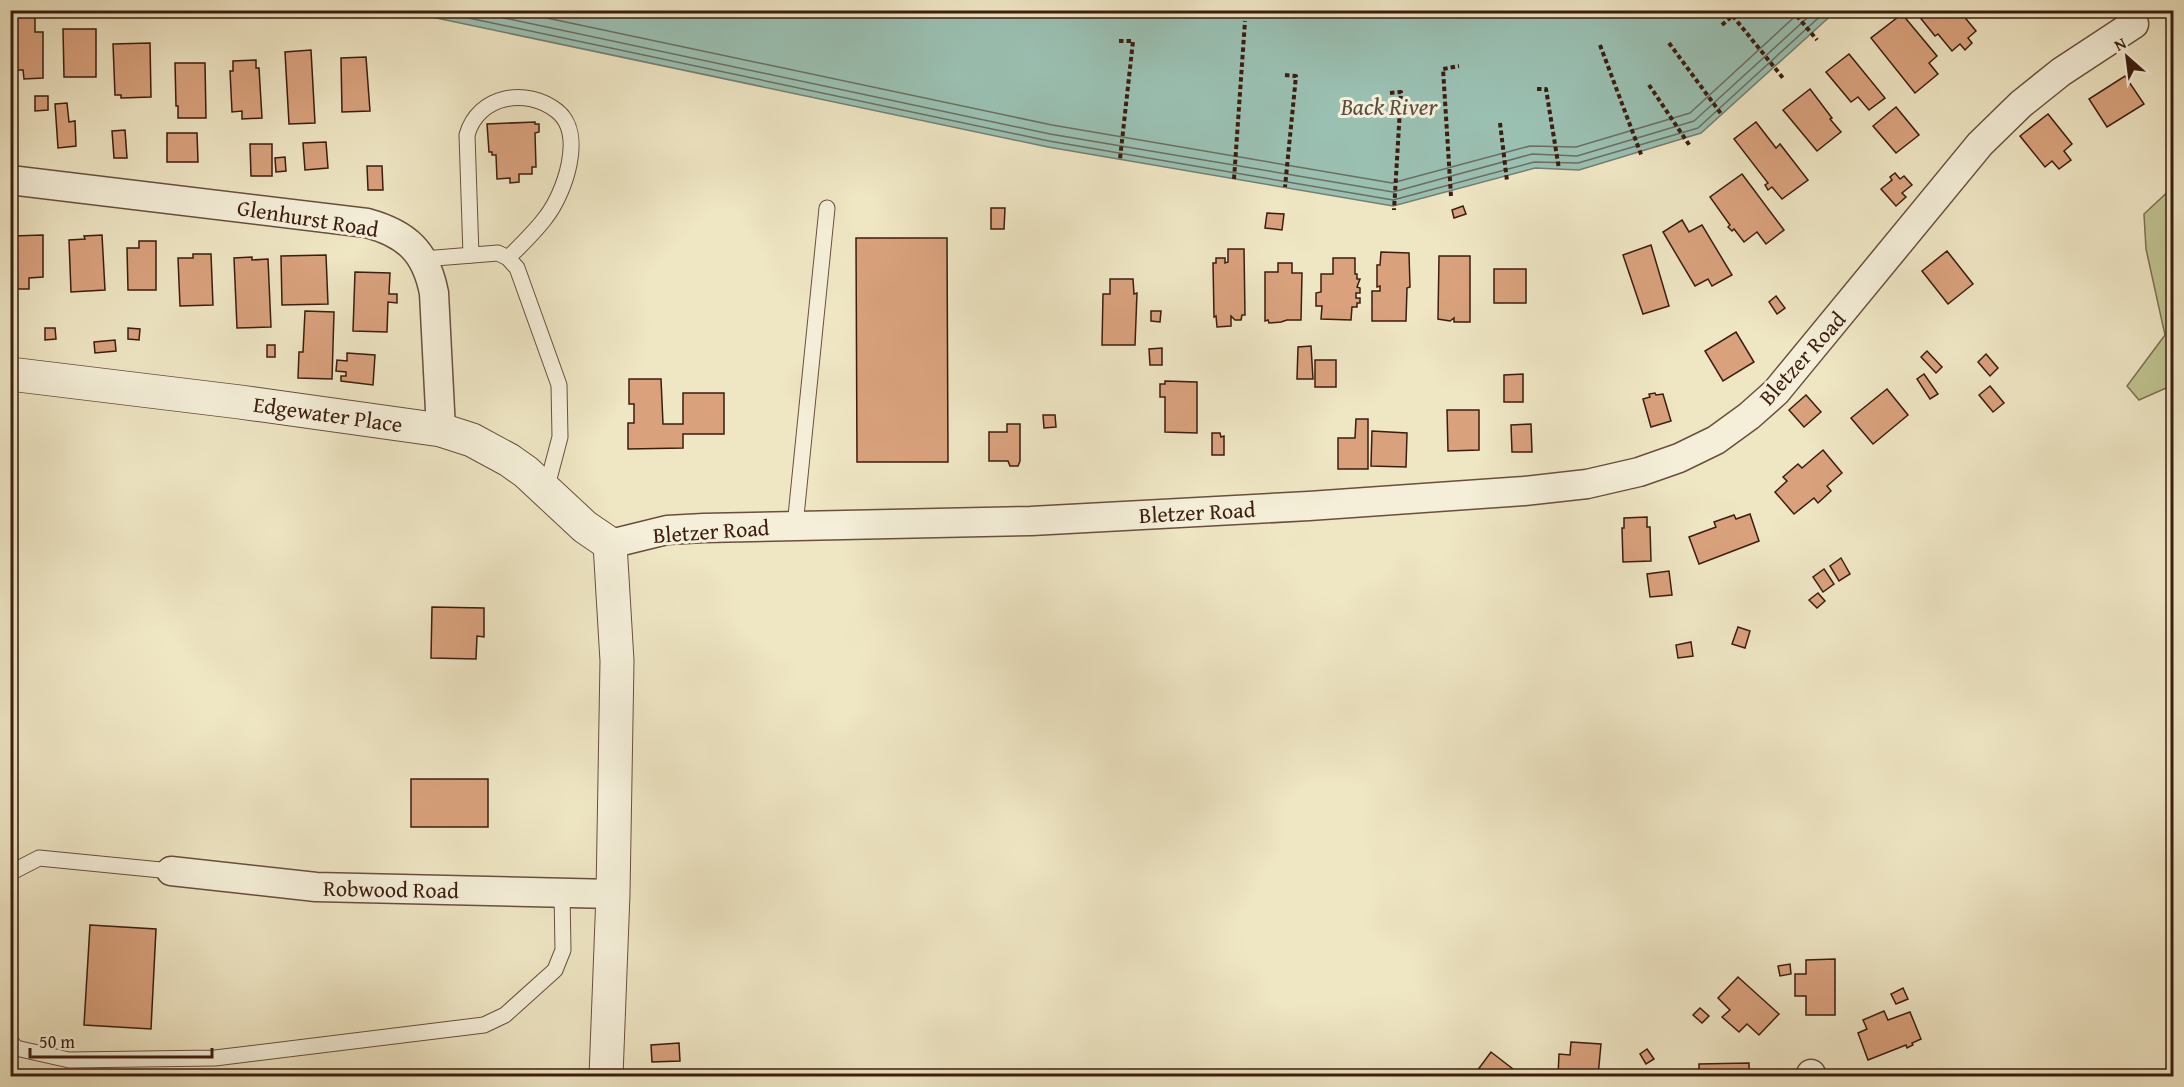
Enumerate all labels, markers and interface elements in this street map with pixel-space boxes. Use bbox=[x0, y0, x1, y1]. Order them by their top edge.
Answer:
north arrow bbox=[2097, 27, 2157, 87]
text: N bbox=[2110, 31, 2131, 57]
water label: Back River bbox=[1340, 89, 1438, 124]
street label: Glenhurst Road bbox=[235, 191, 381, 245]
street label: Bletzer Road bbox=[1751, 304, 1853, 412]
street label: Edgewater Place bbox=[251, 388, 405, 440]
street label: Bletzer Road bbox=[1138, 493, 1256, 531]
street label: Bletzer Road bbox=[652, 511, 771, 551]
street label: Robwood Road bbox=[323, 872, 459, 906]
scale bar bbox=[30, 1021, 212, 1059]
text: 50 m bbox=[39, 1028, 75, 1055]

